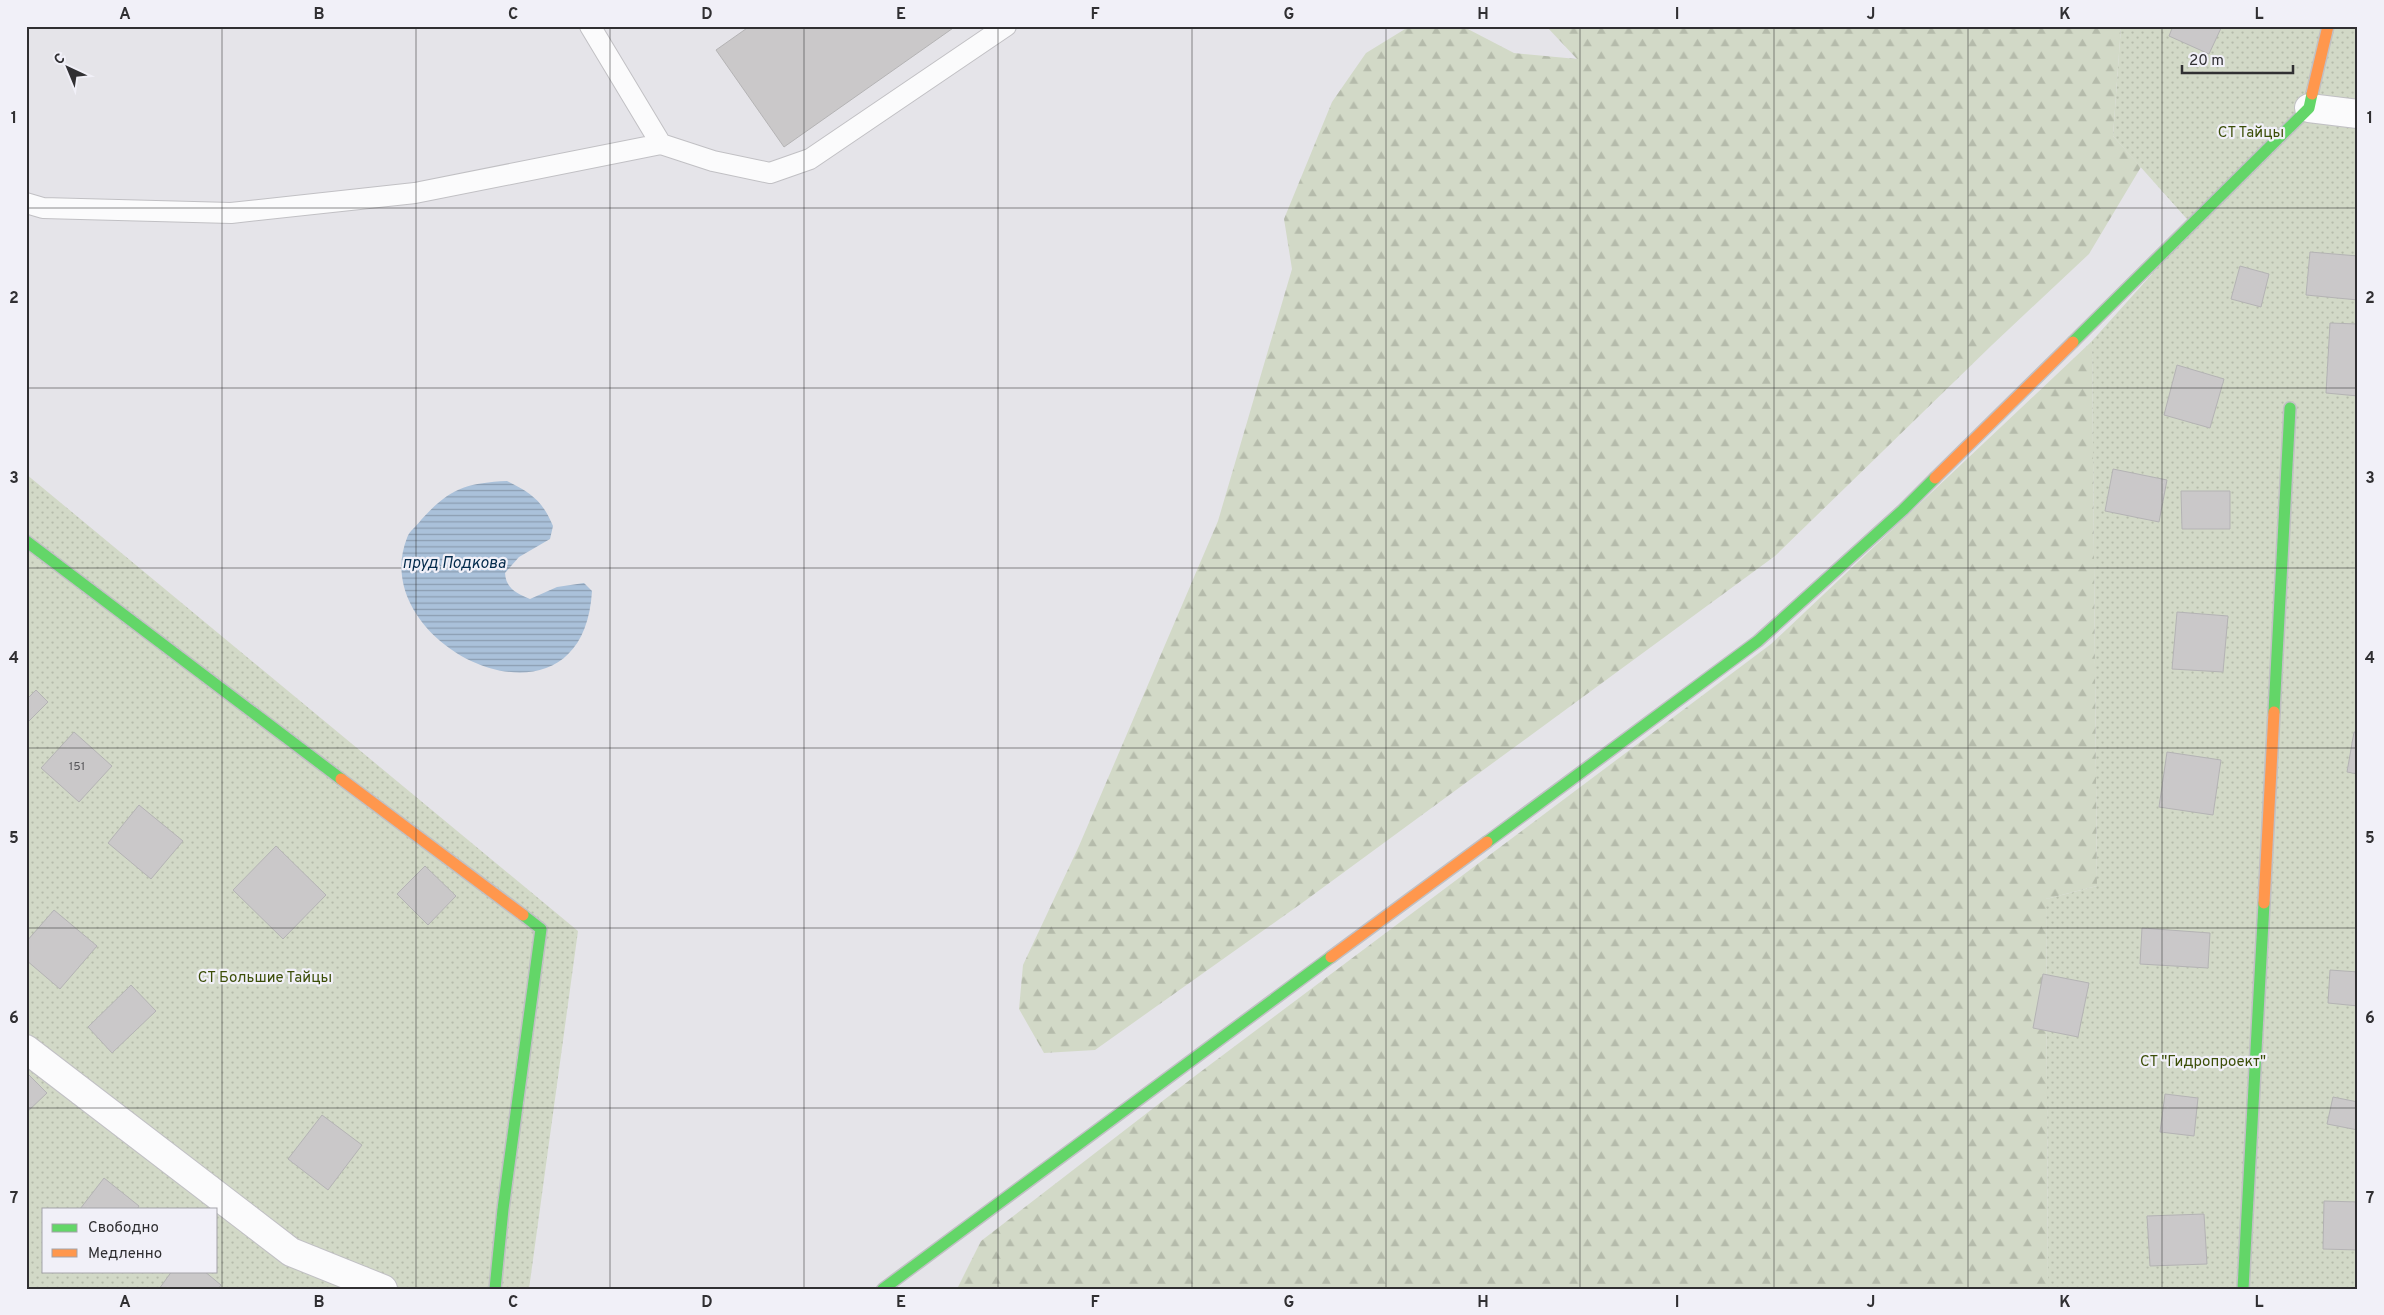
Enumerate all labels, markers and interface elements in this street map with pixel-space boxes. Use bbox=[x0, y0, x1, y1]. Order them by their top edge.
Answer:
text: A bbox=[119, 5, 131, 25]
text: B bbox=[313, 5, 325, 25]
text: C bbox=[508, 5, 518, 25]
text: D bbox=[701, 5, 713, 25]
text: E bbox=[896, 5, 906, 25]
text: F bbox=[1090, 5, 1100, 25]
text: G bbox=[1284, 5, 1294, 25]
text: H bbox=[1477, 5, 1489, 25]
text: I bbox=[1675, 5, 1679, 25]
text: J bbox=[1867, 5, 1875, 25]
text: K bbox=[2059, 5, 2071, 25]
text: L bbox=[2254, 5, 2264, 25]
north arrow bbox=[42, 42, 92, 92]
scale bar bbox=[2182, 42, 2293, 74]
text: С bbox=[51, 50, 69, 69]
text: 20 m bbox=[2189, 52, 2224, 71]
text: 1 bbox=[11, 109, 17, 129]
text: 1 bbox=[2367, 109, 2373, 129]
park label: СТ Тайцы bbox=[2218, 124, 2284, 143]
text: 2 bbox=[9, 289, 19, 309]
text: 2 bbox=[2365, 289, 2375, 309]
text: 3 bbox=[9, 469, 19, 489]
text: 3 bbox=[2365, 469, 2375, 489]
water label: пруд Подкова bbox=[402, 554, 506, 574]
text: 4 bbox=[9, 649, 19, 669]
text: 4 bbox=[2365, 649, 2375, 669]
house number: 151 bbox=[69, 759, 85, 775]
text: 5 bbox=[9, 829, 19, 849]
text: 5 bbox=[2365, 829, 2375, 849]
park label: СТ Большие Тайцы bbox=[198, 969, 332, 988]
text: 6 bbox=[9, 1009, 19, 1029]
text: 6 bbox=[2365, 1009, 2375, 1029]
park label: СТ "Гидропроект" bbox=[2140, 1053, 2266, 1072]
text: 7 bbox=[10, 1189, 18, 1209]
text: 7 bbox=[2366, 1189, 2374, 1209]
legend bbox=[42, 1208, 218, 1272]
text: Свободно bbox=[88, 1219, 159, 1238]
text: Медленно bbox=[88, 1245, 162, 1264]
text: A bbox=[119, 1293, 131, 1313]
text: B bbox=[313, 1293, 325, 1313]
text: C bbox=[508, 1293, 518, 1313]
text: D bbox=[701, 1293, 713, 1313]
text: E bbox=[896, 1293, 906, 1313]
text: F bbox=[1090, 1293, 1100, 1313]
text: G bbox=[1284, 1293, 1294, 1313]
text: H bbox=[1477, 1293, 1489, 1313]
text: I bbox=[1675, 1293, 1679, 1313]
text: J bbox=[1867, 1293, 1875, 1313]
text: K bbox=[2059, 1293, 2071, 1313]
text: L bbox=[2254, 1293, 2264, 1313]

